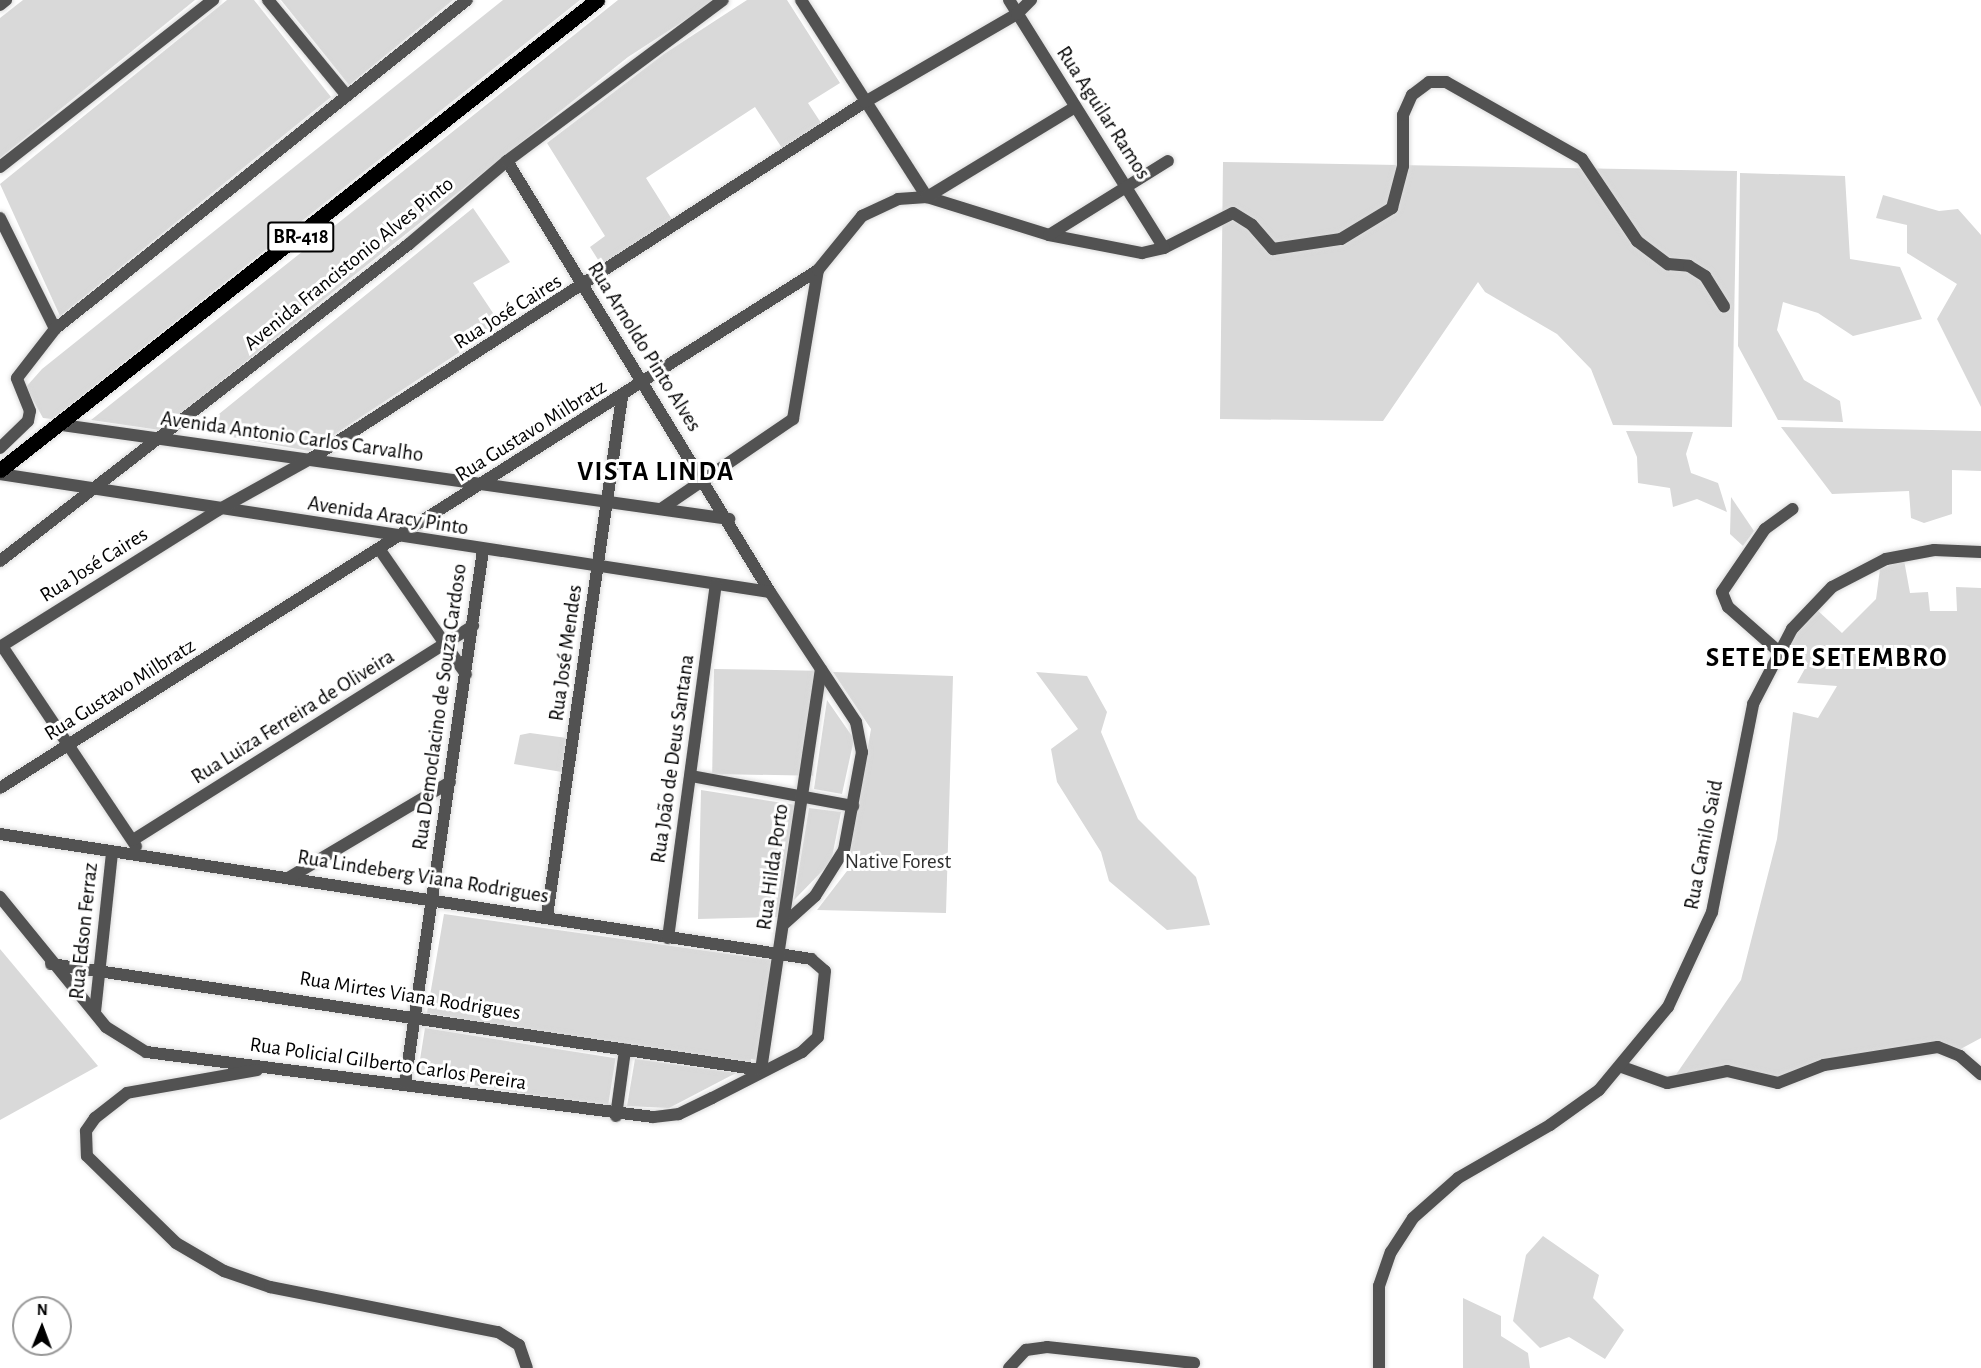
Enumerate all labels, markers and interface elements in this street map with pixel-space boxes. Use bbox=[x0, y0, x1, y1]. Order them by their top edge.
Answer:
street label: Rua Aguilar Ramos bbox=[1051, 42, 1155, 184]
street label: Avenida Francistonio Alves Pinto bbox=[239, 172, 459, 356]
road number: BR-418 bbox=[266, 220, 336, 254]
street label: Rua Arnoldo Pinto Alves bbox=[582, 258, 706, 436]
street label: Rua José Caires bbox=[449, 269, 567, 355]
street label: Rua Gustavo Milbratz bbox=[451, 374, 611, 488]
street label: Avenida Antonio Carlos Carvalho bbox=[159, 406, 425, 468]
district label: VISTA LINDA bbox=[577, 456, 735, 488]
street label: Avenida Aracy Pinto bbox=[306, 491, 470, 541]
street label: Rua José Caires bbox=[35, 522, 153, 608]
street label: Rua Democlacino de Souza Cardoso bbox=[407, 562, 473, 852]
street label: Rua José Mendes bbox=[544, 583, 588, 723]
street label: Rua Gustavo Milbratz bbox=[40, 633, 200, 747]
district label: SETE DE SETEMBRO bbox=[1706, 642, 1948, 674]
street label: Rua Luiza Ferreira de Oliveira bbox=[187, 644, 399, 790]
street label: Rua João de Deus Santana bbox=[646, 653, 700, 865]
street label: Rua Camilo Said bbox=[1679, 778, 1729, 912]
street label: Rua Hilda Porto bbox=[752, 802, 794, 932]
street label: Rua Lindeberg Viana Rodrigues bbox=[296, 845, 550, 909]
park label: Native Forest bbox=[845, 849, 951, 875]
street label: Rua Edson Ferraz bbox=[64, 861, 104, 1001]
street label: Rua Mirtes Viana Rodrigues bbox=[298, 966, 522, 1026]
street label: Rua Policial Gilberto Carlos Pereira bbox=[248, 1032, 528, 1096]
north arrow bbox=[12, 1296, 72, 1356]
text: N bbox=[37, 1302, 48, 1318]

